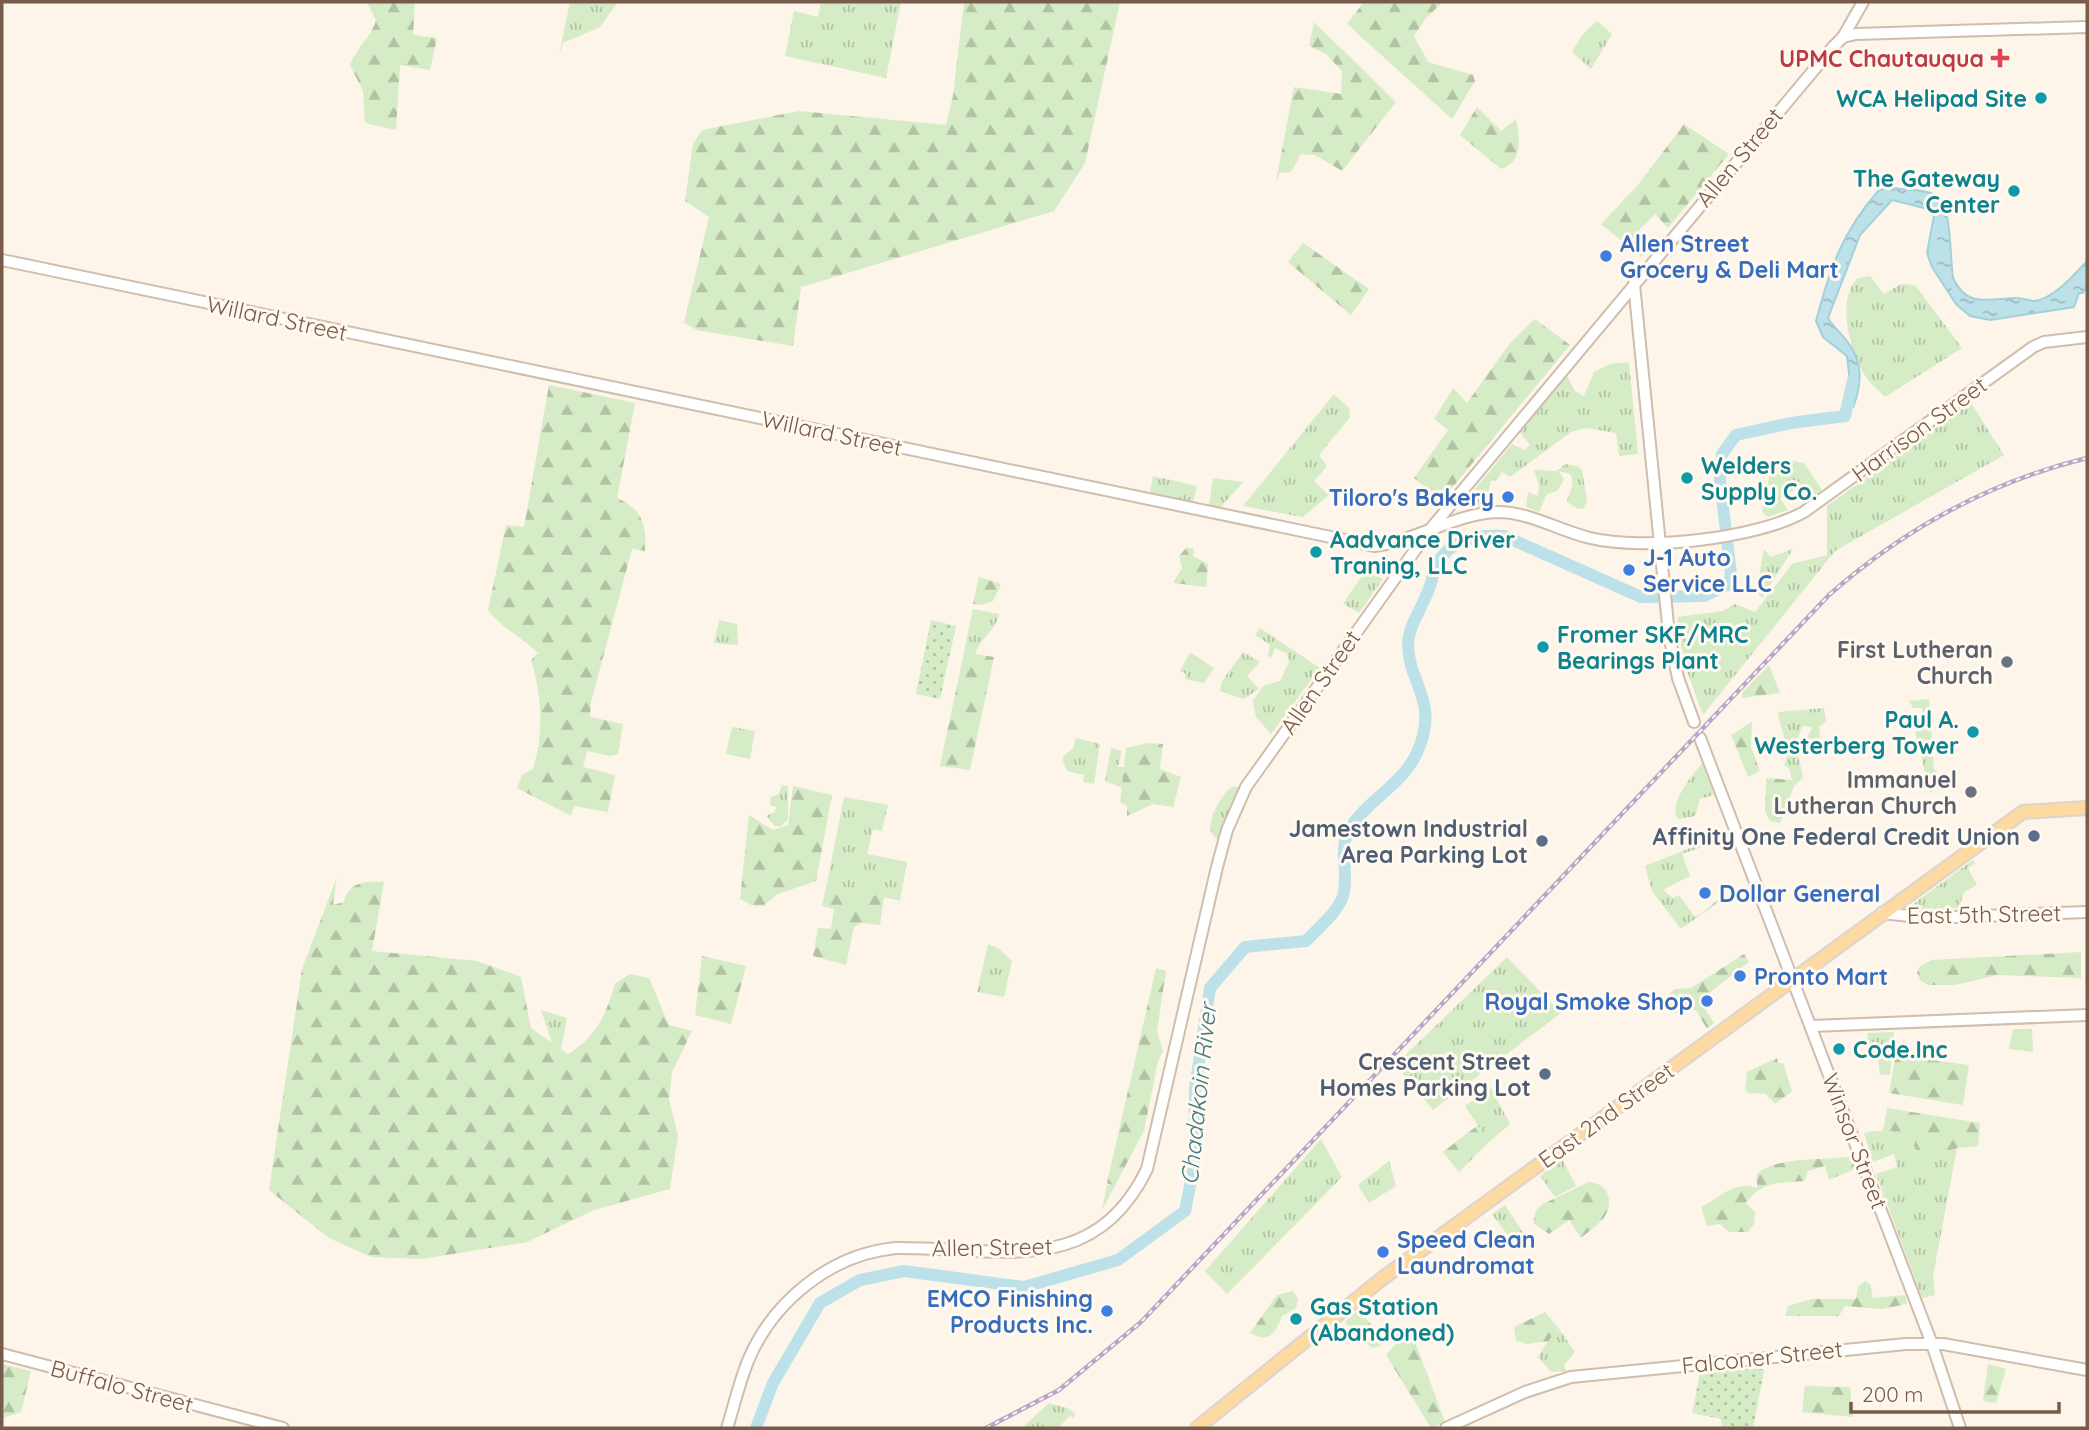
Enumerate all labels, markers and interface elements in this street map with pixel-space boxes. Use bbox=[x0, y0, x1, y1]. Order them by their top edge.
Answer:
place label: UPMC Chautauqua bbox=[1779, 44, 1984, 73]
marker: UPMC Chautauqua bbox=[1990, 48, 2010, 68]
place label: WCA Helipad Site bbox=[1836, 84, 2027, 113]
marker: WCA Helipad Site bbox=[2033, 90, 2049, 106]
street label: Allen Street bbox=[1689, 101, 1789, 213]
place label: The Gateway Center bbox=[1853, 164, 2000, 219]
marker: The Gateway Center bbox=[2006, 183, 2022, 199]
place label: Allen Street Grocery & Deli Mart bbox=[1620, 229, 1839, 284]
marker: Allen Street Grocery & Deli Mart bbox=[1598, 248, 1614, 264]
street label: Willard Street bbox=[204, 289, 350, 347]
street label: Harrison Street bbox=[1846, 370, 1993, 488]
street label: Willard Street bbox=[759, 404, 905, 462]
place label: Welders Supply Co. bbox=[1701, 451, 1817, 506]
marker: Welders Supply Co. bbox=[1679, 470, 1695, 486]
place label: Tiloro's Bakery bbox=[1328, 483, 1494, 512]
marker: Tiloro's Bakery bbox=[1500, 489, 1516, 505]
place label: Aadvance Driver Traning, LLC bbox=[1330, 525, 1515, 580]
place label: J-1 Auto Service LLC bbox=[1643, 543, 1772, 598]
marker: Aadvance Driver Traning, LLC bbox=[1308, 544, 1324, 560]
marker: J-1 Auto Service LLC bbox=[1621, 562, 1637, 578]
place label: Fromer SKF/MRC Bearings Plant bbox=[1557, 620, 1748, 675]
street label: Allen Street bbox=[1274, 624, 1367, 740]
place label: First Lutheran Church bbox=[1837, 635, 1993, 690]
marker: Fromer SKF/MRC Bearings Plant bbox=[1535, 639, 1551, 655]
marker: First Lutheran Church bbox=[1999, 654, 2015, 670]
place label: Paul A. Westerberg Tower bbox=[1754, 705, 1959, 760]
marker: Paul A. Westerberg Tower bbox=[1965, 724, 1981, 740]
place label: Immanuel Lutheran Church bbox=[1774, 765, 1957, 820]
marker: Immanuel Lutheran Church bbox=[1963, 784, 1979, 800]
place label: Jamestown Industrial Area Parking Lot bbox=[1289, 814, 1528, 869]
place label: Affinity One Federal Credit Union bbox=[1653, 822, 2020, 851]
marker: Affinity One Federal Credit Union bbox=[2026, 828, 2042, 844]
marker: Jamestown Industrial Area Parking Lot bbox=[1534, 833, 1550, 849]
place label: Dollar General bbox=[1719, 879, 1880, 908]
marker: Dollar General bbox=[1697, 885, 1713, 901]
street label: East 5th Street bbox=[1907, 898, 2062, 930]
place label: Pronto Mart bbox=[1754, 962, 1888, 991]
marker: Pronto Mart bbox=[1732, 968, 1748, 984]
place label: Royal Smoke Shop bbox=[1484, 987, 1693, 1016]
marker: Royal Smoke Shop bbox=[1699, 993, 1715, 1009]
water label: Chadakoin River bbox=[1174, 999, 1223, 1186]
place label: Code.Inc bbox=[1853, 1035, 1948, 1064]
marker: Code.Inc bbox=[1831, 1041, 1847, 1057]
place label: Crescent Street Homes Parking Lot bbox=[1320, 1047, 1531, 1102]
street label: East 2nd Street bbox=[1532, 1056, 1680, 1174]
marker: Crescent Street Homes Parking Lot bbox=[1537, 1066, 1553, 1082]
street label: Winsor Street bbox=[1816, 1069, 1894, 1213]
place label: Speed Clean Laundromat bbox=[1397, 1225, 1535, 1280]
street label: Allen Street bbox=[931, 1231, 1053, 1263]
marker: Speed Clean Laundromat bbox=[1375, 1244, 1391, 1260]
place label: EMCO Finishing Products Inc. bbox=[927, 1284, 1093, 1339]
place label: Gas Station (Abandoned) bbox=[1310, 1292, 1454, 1347]
marker: EMCO Finishing Products Inc. bbox=[1099, 1303, 1115, 1319]
marker: Gas Station (Abandoned) bbox=[1288, 1311, 1304, 1327]
street label: Falconer Street bbox=[1680, 1334, 1844, 1380]
street label: Buffalo Street bbox=[47, 1353, 197, 1419]
scale bar bbox=[1851, 1370, 2059, 1414]
text: 200 m bbox=[1862, 1381, 1924, 1407]

